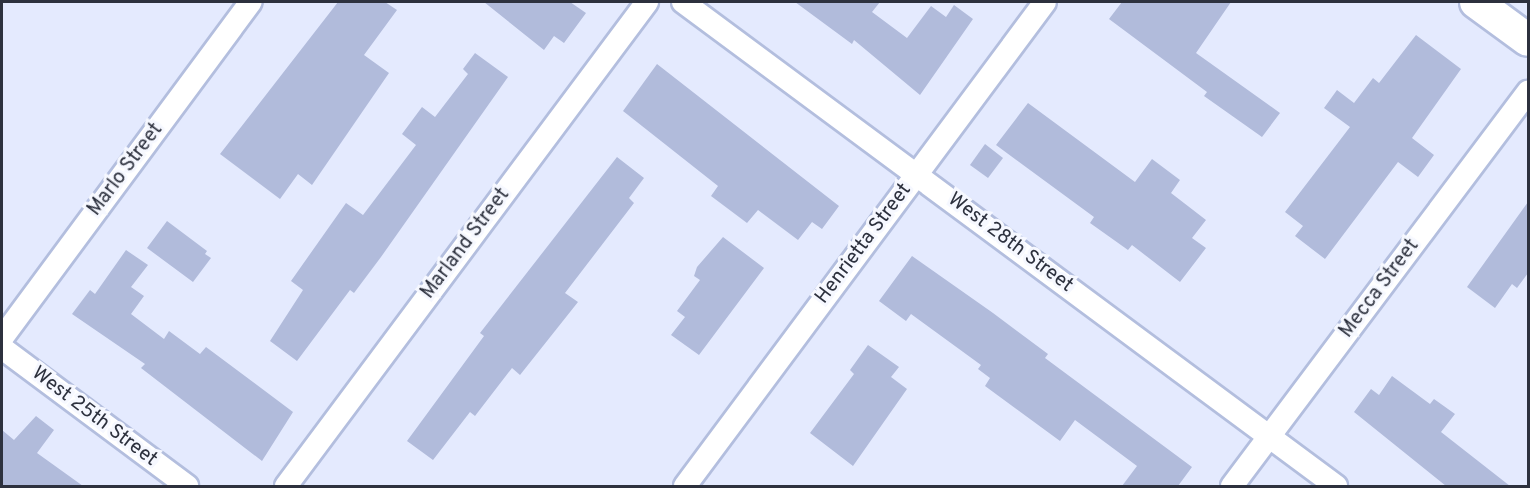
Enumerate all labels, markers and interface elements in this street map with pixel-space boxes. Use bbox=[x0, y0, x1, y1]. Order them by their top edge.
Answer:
street label: Marlo Street bbox=[83, 119, 169, 221]
street label: Henrietta Street bbox=[811, 179, 917, 309]
street label: Marland Street bbox=[417, 184, 515, 304]
street label: West 28th Street bbox=[943, 188, 1077, 298]
street label: Mecca Street bbox=[1335, 235, 1425, 343]
street label: West 25th Street bbox=[26, 362, 162, 472]

